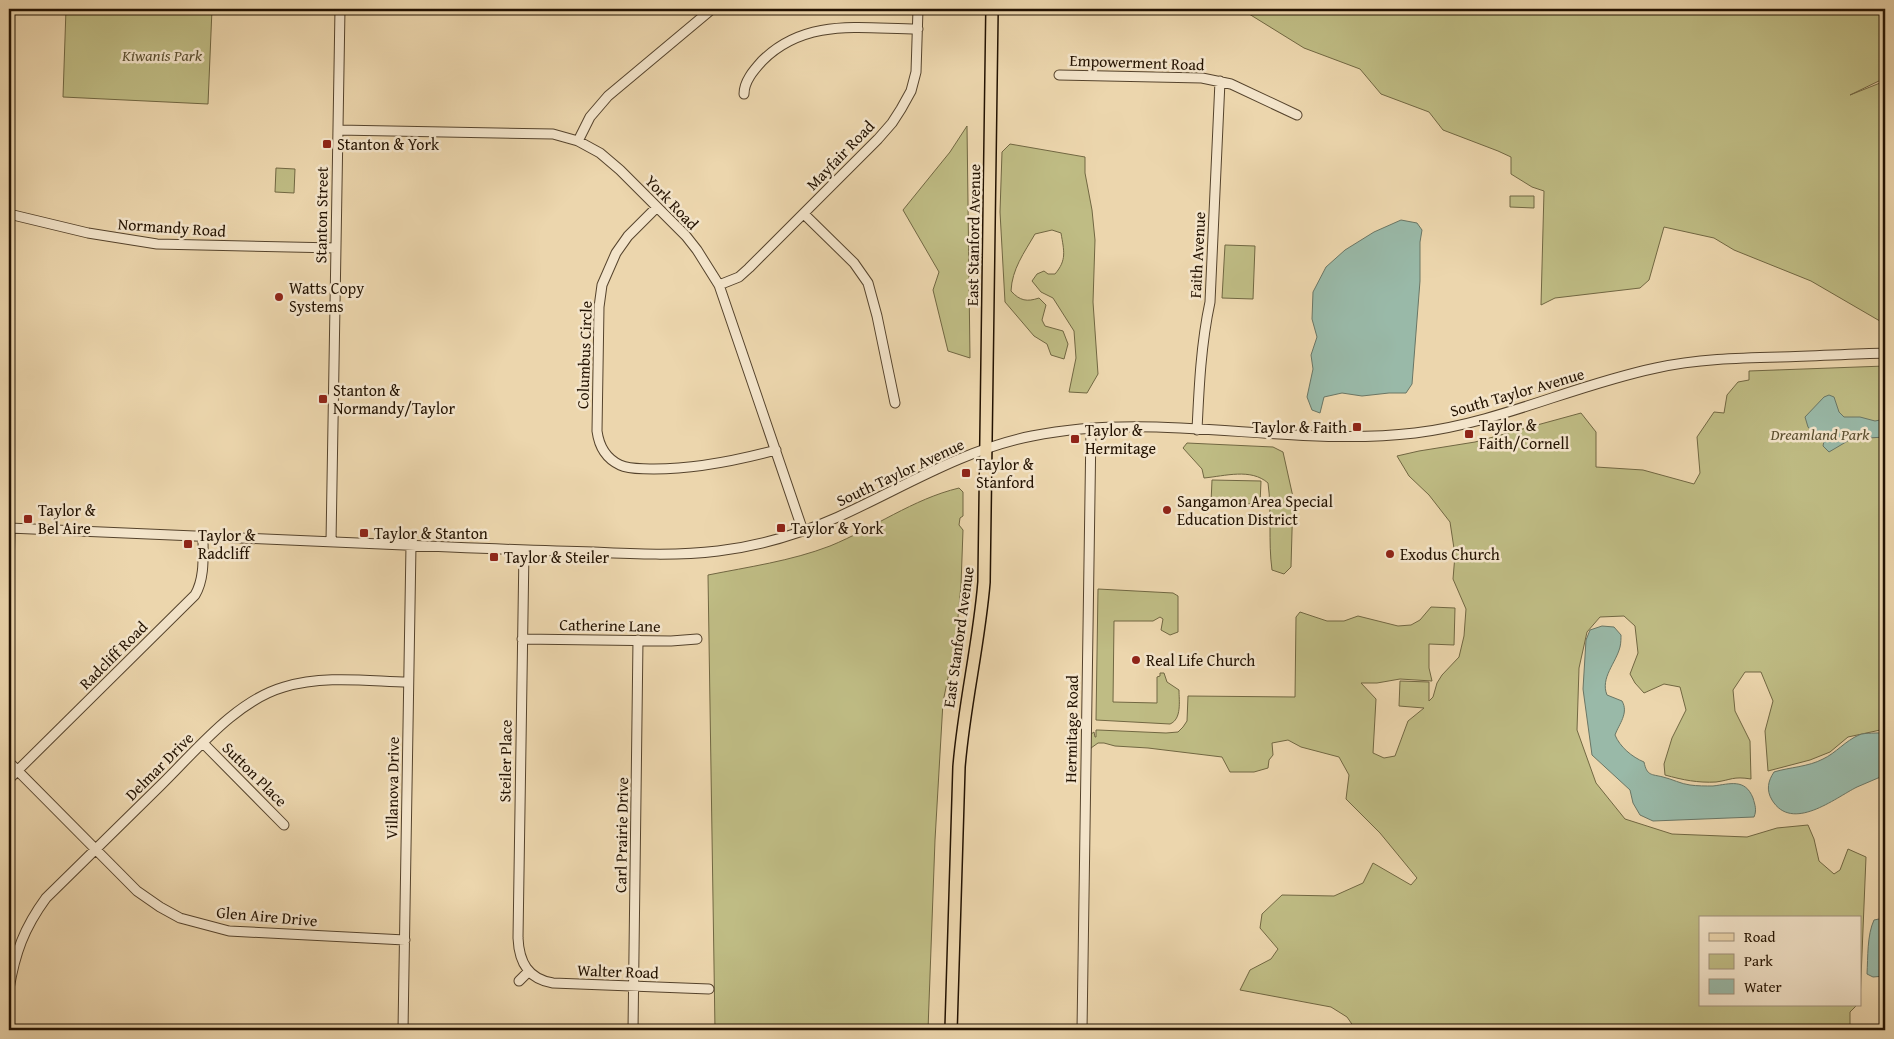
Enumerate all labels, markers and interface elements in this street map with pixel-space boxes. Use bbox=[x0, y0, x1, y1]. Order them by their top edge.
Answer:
park label: Kiwanis Park bbox=[121, 43, 203, 67]
street label: Empowerment Road bbox=[1069, 48, 1205, 76]
street label: Mayfair Road bbox=[800, 114, 880, 196]
place label: Stanton & York bbox=[337, 132, 440, 156]
marker: Stanton & York bbox=[321, 138, 333, 150]
street label: East Stanford Avenue bbox=[960, 164, 986, 306]
street label: Stanton Street bbox=[308, 166, 334, 264]
street label: York Road bbox=[640, 169, 705, 235]
street label: Normandy Road bbox=[117, 211, 227, 243]
street label: Faith Avenue bbox=[1183, 211, 1211, 299]
place label: Watts Copy Systems bbox=[289, 276, 364, 318]
marker: Watts Copy Systems bbox=[273, 291, 285, 303]
street label: Columbus Circle bbox=[570, 300, 598, 410]
street label: South Taylor Avenue bbox=[1447, 361, 1587, 423]
place label: Stanton & Normandy/Taylor bbox=[333, 378, 455, 420]
marker: Stanton & Normandy/Taylor bbox=[317, 393, 329, 405]
place label: Taylor & Faith/Cornell bbox=[1479, 413, 1570, 455]
place label: Taylor & Faith bbox=[1252, 415, 1347, 439]
place label: Taylor & Hermitage bbox=[1085, 418, 1156, 460]
marker: Taylor & Faith bbox=[1351, 421, 1363, 433]
park label: Dreamland Park bbox=[1770, 422, 1870, 446]
marker: Taylor & Faith/Cornell bbox=[1463, 428, 1475, 440]
street label: South Taylor Avenue bbox=[832, 432, 968, 512]
marker: Taylor & Hermitage bbox=[1069, 433, 1081, 445]
place label: Taylor & Stanford bbox=[976, 452, 1035, 494]
marker: Taylor & Stanford bbox=[960, 467, 972, 479]
place label: Sangamon Area Special Education District bbox=[1177, 489, 1333, 531]
place label: Taylor & Bel Aire bbox=[38, 498, 96, 540]
marker: Sangamon Area Special Education District bbox=[1161, 504, 1173, 516]
marker: Taylor & Bel Aire bbox=[22, 513, 34, 525]
place label: Taylor & York bbox=[791, 516, 884, 540]
place label: Taylor & Stanton bbox=[374, 521, 488, 545]
marker: Taylor & York bbox=[775, 522, 787, 534]
place label: Taylor & Radcliff bbox=[198, 523, 256, 565]
marker: Taylor & Stanton bbox=[358, 527, 370, 539]
marker: Taylor & Radcliff bbox=[182, 538, 194, 550]
place label: Exodus Church bbox=[1400, 542, 1500, 566]
place label: Taylor & Steiler bbox=[504, 545, 609, 569]
marker: Exodus Church bbox=[1384, 548, 1396, 560]
marker: Taylor & Steiler bbox=[488, 551, 500, 563]
street label: East Stanford Avenue bbox=[936, 565, 980, 709]
street label: Catherine Lane bbox=[559, 612, 661, 638]
street label: Radcliff Road bbox=[73, 615, 153, 695]
place label: Real Life Church bbox=[1146, 648, 1255, 672]
marker: Real Life Church bbox=[1130, 654, 1142, 666]
street label: Hermitage Road bbox=[1058, 674, 1084, 783]
street label: Steiler Place bbox=[492, 719, 518, 803]
street label: Delmar Drive bbox=[119, 726, 199, 806]
street label: Sutton Place bbox=[217, 736, 293, 812]
street label: Villanova Drive bbox=[379, 736, 405, 840]
street label: Carl Prairie Drive bbox=[608, 777, 634, 893]
street label: Glen Aire Drive bbox=[215, 900, 319, 932]
legend bbox=[1699, 916, 1862, 1006]
text: Road bbox=[1744, 926, 1775, 947]
text: Park bbox=[1744, 950, 1773, 971]
street label: Walter Road bbox=[577, 958, 660, 984]
text: Water bbox=[1744, 976, 1782, 997]

